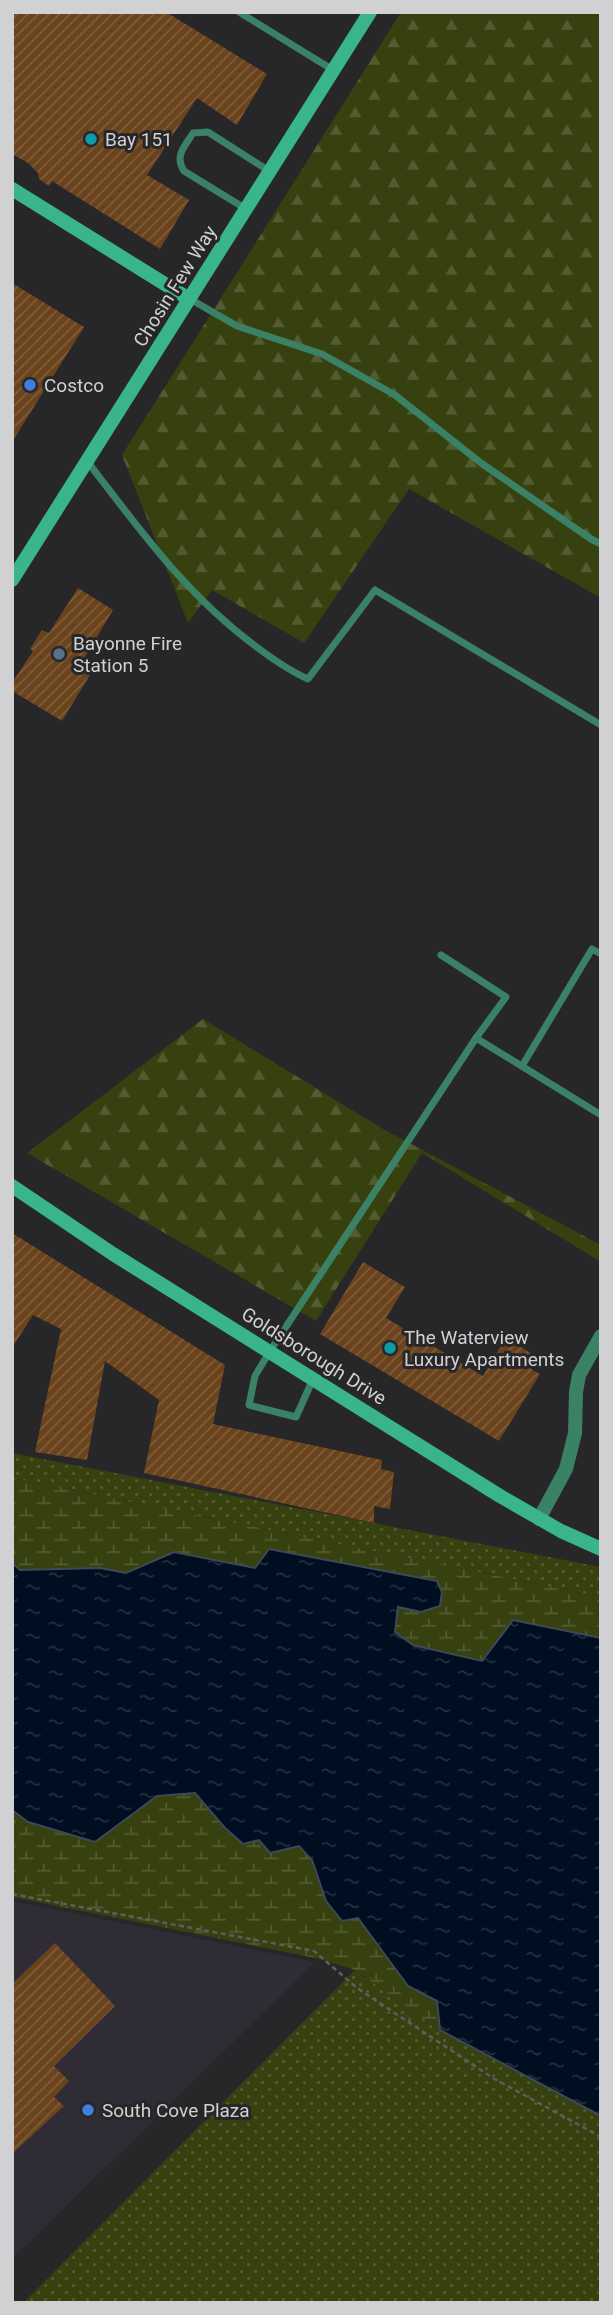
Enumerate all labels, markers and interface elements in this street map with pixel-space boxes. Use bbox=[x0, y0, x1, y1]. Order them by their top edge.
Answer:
place label: Bay 151 bbox=[105, 128, 173, 151]
marker: Bay 151 bbox=[83, 131, 99, 147]
street label: Chosin Few Way bbox=[129, 221, 221, 351]
place label: Costco bbox=[44, 374, 104, 397]
marker: Costco bbox=[22, 377, 38, 393]
place label: Bayonne Fire Station 5 bbox=[73, 632, 182, 677]
marker: Bayonne Fire Station 5 bbox=[51, 646, 67, 662]
street label: Goldsborough Drive bbox=[237, 1302, 391, 1410]
place label: The Waterview Luxury Apartments bbox=[404, 1326, 564, 1371]
marker: The Waterview Luxury Apartments bbox=[382, 1340, 398, 1356]
place label: South Cove Plaza bbox=[102, 2099, 250, 2122]
marker: South Cove Plaza bbox=[80, 2102, 96, 2118]

